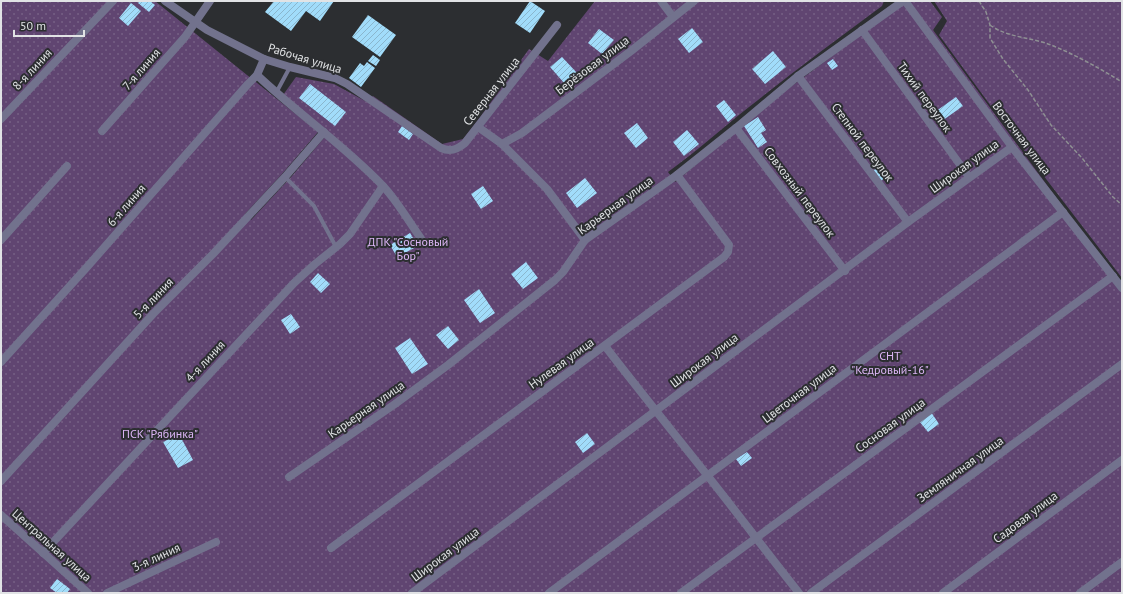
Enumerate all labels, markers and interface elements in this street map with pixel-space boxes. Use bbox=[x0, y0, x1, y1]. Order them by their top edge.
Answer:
scale bar bbox=[14, 12, 84, 38]
text: 50 m bbox=[20, 18, 46, 33]
street label: Берёзовая улица bbox=[552, 32, 632, 98]
street label: Рабочая улица bbox=[266, 40, 344, 76]
street label: 8-я линия bbox=[9, 45, 55, 93]
street label: 7-я линия bbox=[119, 45, 163, 93]
street label: Северная улица bbox=[460, 54, 522, 128]
street label: Тихий переулок bbox=[895, 59, 956, 135]
street label: Восточная улица bbox=[990, 99, 1054, 177]
street label: Степной переулок bbox=[829, 100, 898, 184]
street label: Широкая улица bbox=[927, 136, 1001, 196]
street label: Совхозный переулок bbox=[761, 144, 839, 240]
street label: Карьерная улица bbox=[574, 173, 656, 237]
street label: 6-я линия bbox=[104, 181, 148, 229]
park label: ДПК "Сосновый Бор" bbox=[368, 234, 448, 263]
street label: 5-я линия bbox=[130, 274, 176, 322]
street label: Широкая улица bbox=[667, 330, 741, 390]
street label: Нулевая улица bbox=[525, 334, 597, 392]
street label: 4-я линия bbox=[182, 337, 228, 385]
park label: СНТ "Кедровый-16" bbox=[851, 348, 929, 377]
street label: Цветочная улица bbox=[759, 360, 839, 426]
street label: Карьерная улица bbox=[325, 377, 407, 441]
street label: Сосновая улица bbox=[852, 395, 928, 455]
park label: ПСК "Рябинка" bbox=[122, 426, 198, 441]
street label: Земляничная улица bbox=[914, 433, 1006, 505]
street label: Садовая улица bbox=[990, 488, 1060, 546]
street label: Центральная улица bbox=[9, 506, 95, 584]
street label: Широкая улица bbox=[408, 524, 482, 584]
street label: 3-я линия bbox=[130, 539, 182, 575]

